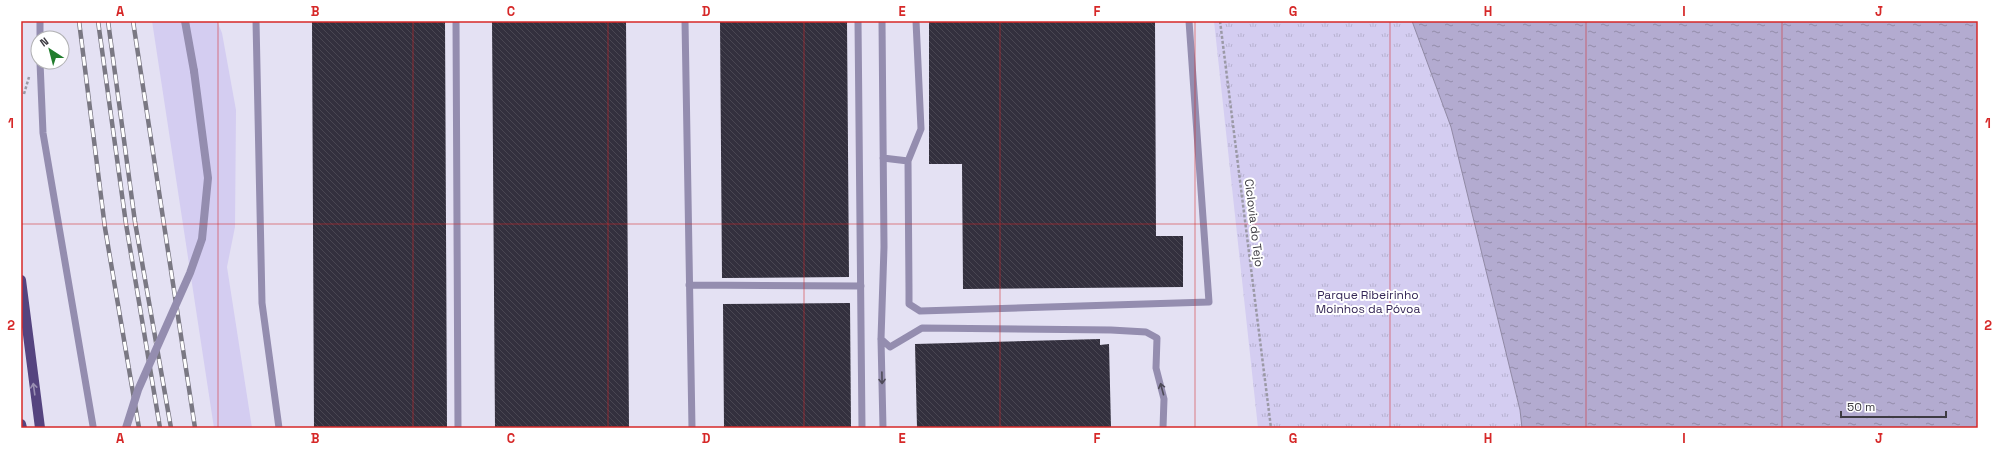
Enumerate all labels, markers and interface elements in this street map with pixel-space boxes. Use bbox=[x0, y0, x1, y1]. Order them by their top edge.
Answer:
text: A bbox=[116, 3, 125, 20]
text: B bbox=[311, 3, 320, 20]
text: C bbox=[507, 3, 515, 20]
text: D bbox=[702, 3, 711, 20]
text: E bbox=[898, 3, 906, 20]
text: F bbox=[1094, 3, 1101, 20]
text: G bbox=[1289, 3, 1297, 20]
text: H bbox=[1484, 3, 1492, 20]
text: I bbox=[1682, 3, 1686, 20]
text: J bbox=[1875, 3, 1883, 20]
north arrow bbox=[30, 30, 70, 70]
text: N bbox=[37, 34, 51, 50]
text: 1 bbox=[8, 115, 14, 132]
text: 1 bbox=[1985, 115, 1991, 132]
street label: Ciclovia do Tejo bbox=[1241, 178, 1267, 268]
park label: Parque Ribeirinho Moinhos da Póvoa bbox=[1316, 287, 1420, 317]
text: 2 bbox=[7, 317, 15, 334]
text: 2 bbox=[1984, 317, 1992, 334]
one-way arrow bbox=[878, 371, 886, 384]
one-way arrow bbox=[30, 383, 38, 396]
one-way arrow bbox=[1158, 383, 1165, 396]
scale bar bbox=[1841, 393, 1946, 419]
text: 50 m bbox=[1847, 399, 1875, 415]
text: A bbox=[116, 430, 125, 447]
text: B bbox=[311, 430, 320, 447]
text: C bbox=[507, 430, 515, 447]
text: D bbox=[702, 430, 711, 447]
text: E bbox=[898, 430, 906, 447]
text: F bbox=[1094, 430, 1101, 447]
text: G bbox=[1289, 430, 1297, 447]
text: H bbox=[1484, 430, 1492, 447]
text: I bbox=[1682, 430, 1686, 447]
text: J bbox=[1875, 430, 1883, 447]

